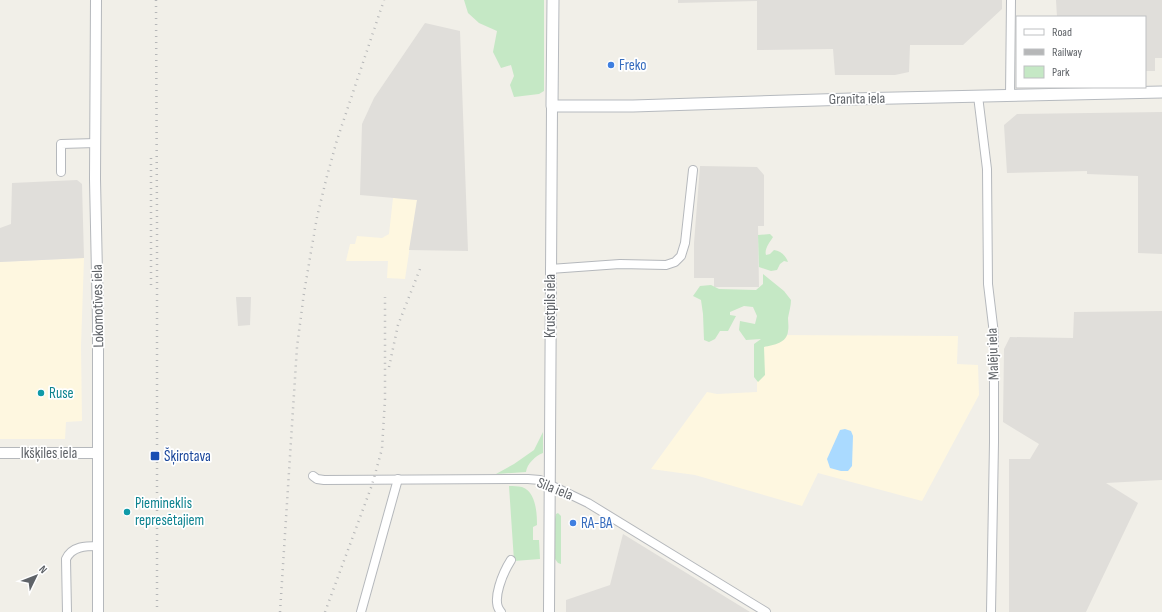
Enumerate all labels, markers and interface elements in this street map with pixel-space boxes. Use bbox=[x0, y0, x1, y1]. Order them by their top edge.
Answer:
legend bbox=[1016, 16, 1146, 88]
text: Road bbox=[1052, 25, 1072, 40]
text: Railway bbox=[1052, 45, 1083, 60]
place label: Freko bbox=[619, 56, 646, 75]
marker: Freko bbox=[606, 60, 616, 70]
text: Park bbox=[1052, 65, 1070, 80]
street label: Granīta iela bbox=[829, 89, 886, 109]
street label: Lokomotīves iela bbox=[88, 264, 108, 348]
street label: Krustpils iela bbox=[541, 274, 560, 338]
street label: Malēju iela bbox=[983, 327, 1003, 380]
place label: Ruse bbox=[49, 384, 74, 403]
marker: Ruse bbox=[36, 388, 46, 398]
street label: Ikšķiles iela bbox=[21, 444, 77, 463]
place label: Šķirotava bbox=[164, 447, 211, 466]
marker: Šķirotava bbox=[149, 450, 161, 462]
street label: Sila iela bbox=[534, 473, 576, 505]
place label: Piemineklis represētajiem bbox=[135, 494, 204, 530]
marker: Piemineklis represētajiem bbox=[122, 507, 132, 517]
place label: RA-BA bbox=[581, 514, 613, 533]
marker: RA-BA bbox=[568, 518, 578, 528]
north arrow bbox=[16, 556, 56, 596]
text: N bbox=[36, 563, 50, 576]

